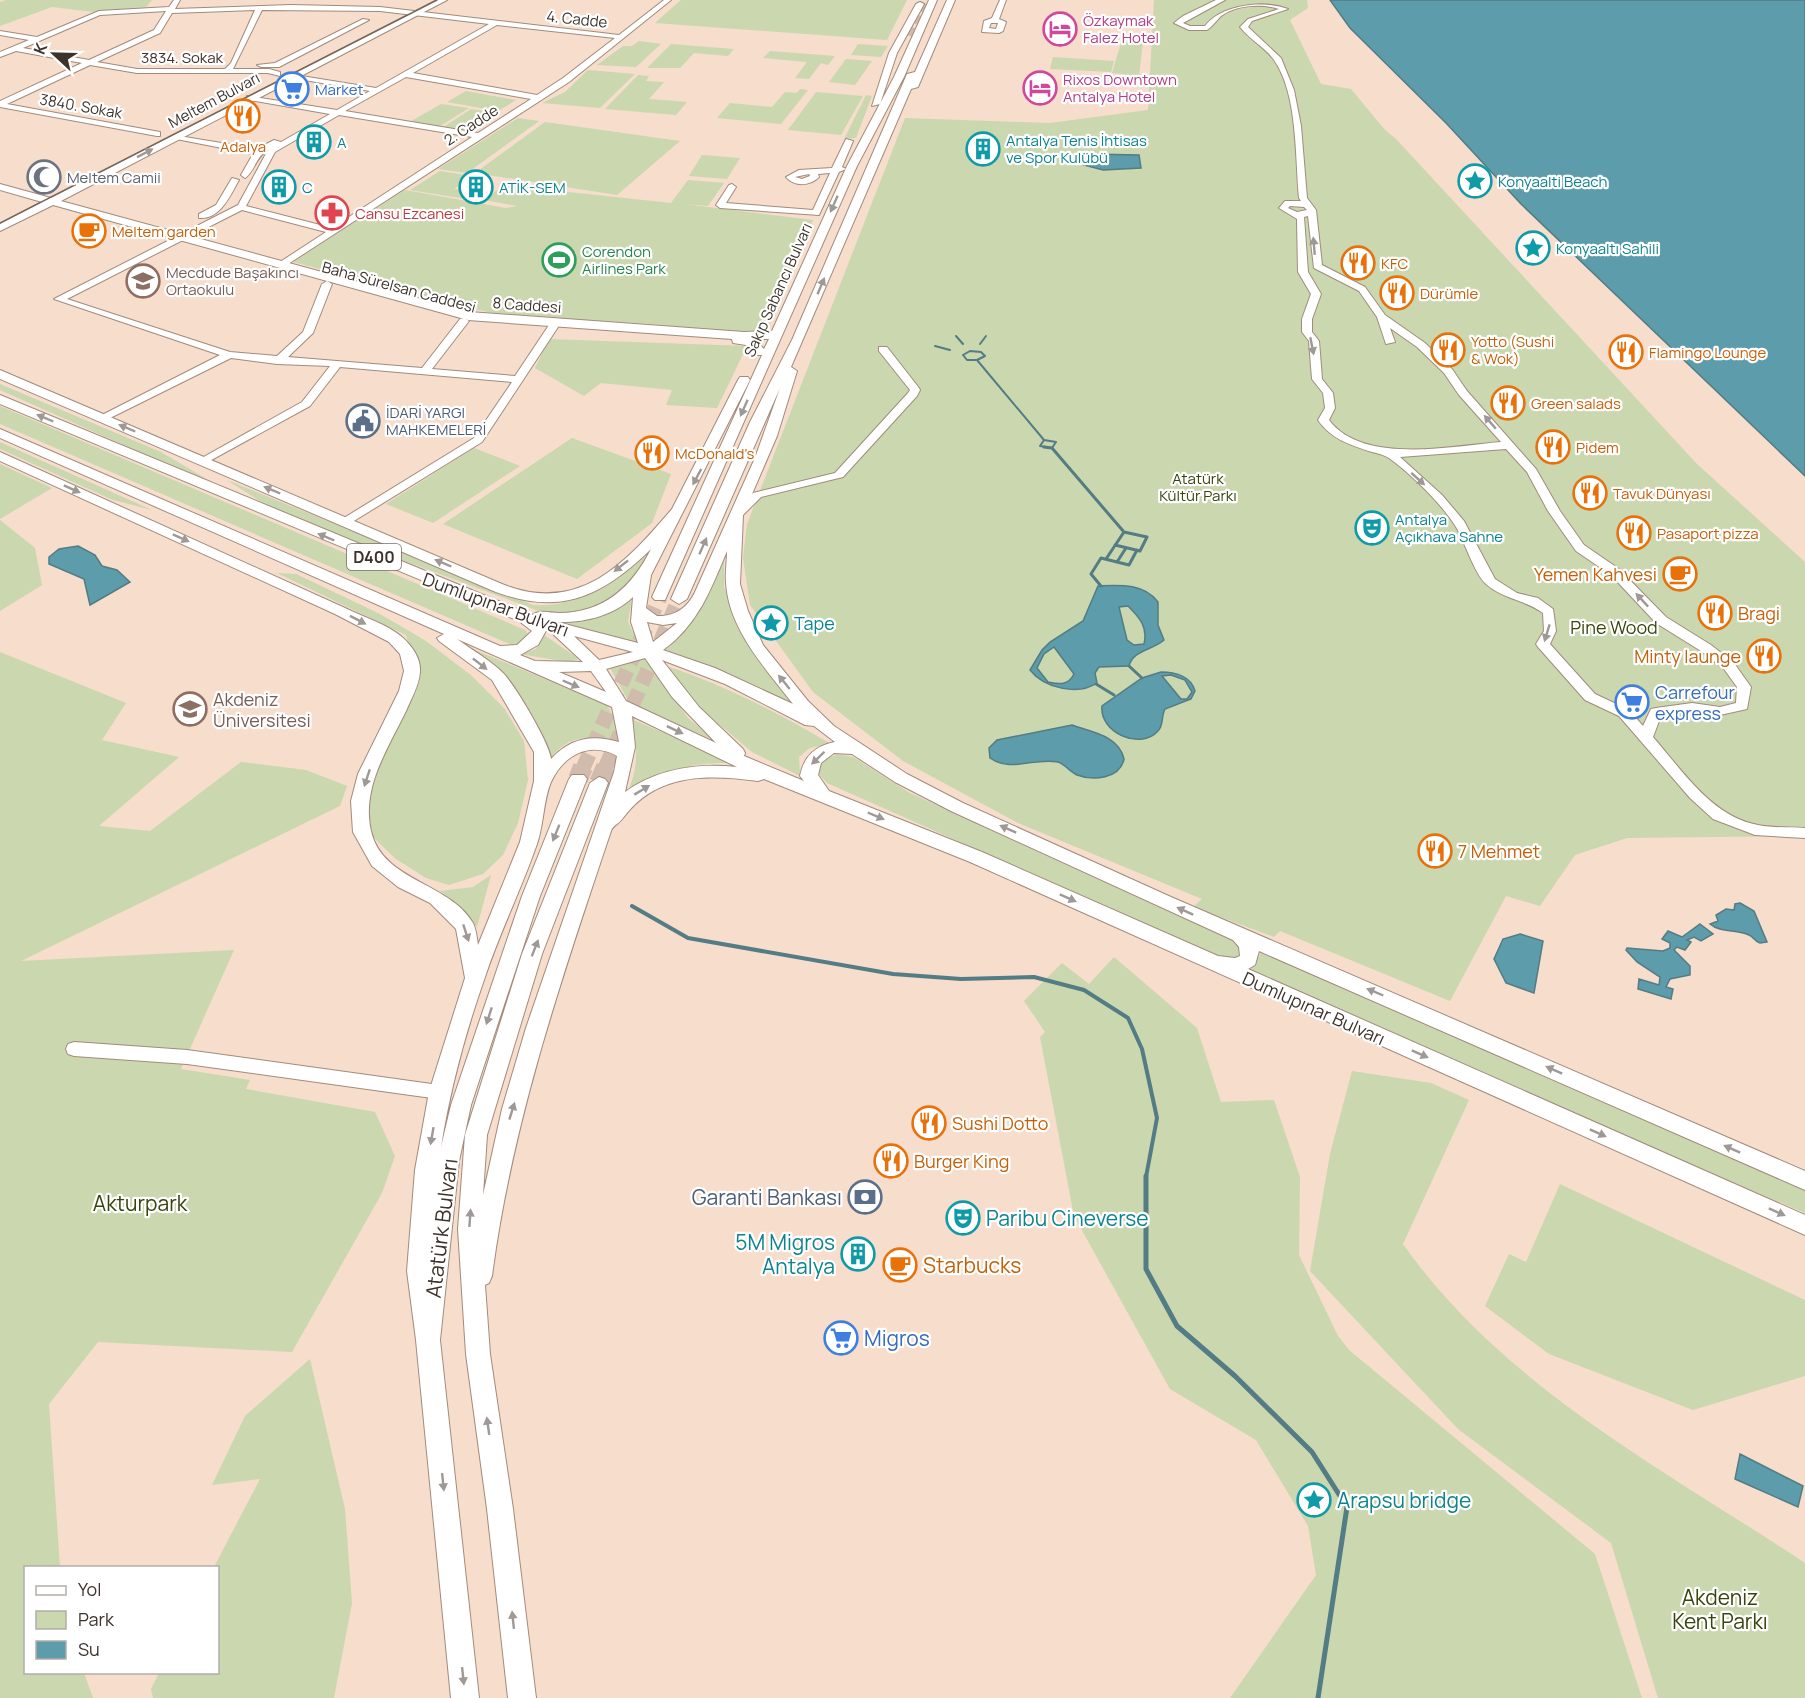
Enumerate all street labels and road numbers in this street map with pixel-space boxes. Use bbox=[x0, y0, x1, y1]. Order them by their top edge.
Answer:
street label: 4. Cadde bbox=[546, 5, 609, 33]
street label: 3834. Sokak bbox=[141, 47, 224, 68]
street label: Meltem Bulvarı bbox=[165, 67, 263, 133]
street label: 3840. Sokak bbox=[38, 88, 124, 124]
street label: 2. Cadde bbox=[440, 99, 502, 150]
street label: Sakıp Sabancı Bulvarı bbox=[739, 220, 817, 360]
street label: Baha Sürelsan Caddesi bbox=[320, 256, 478, 318]
street label: 8 Caddesi bbox=[492, 292, 562, 318]
road number: D400 bbox=[347, 544, 401, 570]
street label: Dumlupınar Bulvarı bbox=[420, 566, 572, 642]
street label: Dumlupınar Bulvarı bbox=[1239, 966, 1389, 1050]
street label: Atatürk Bulvarı bbox=[419, 1157, 463, 1299]

